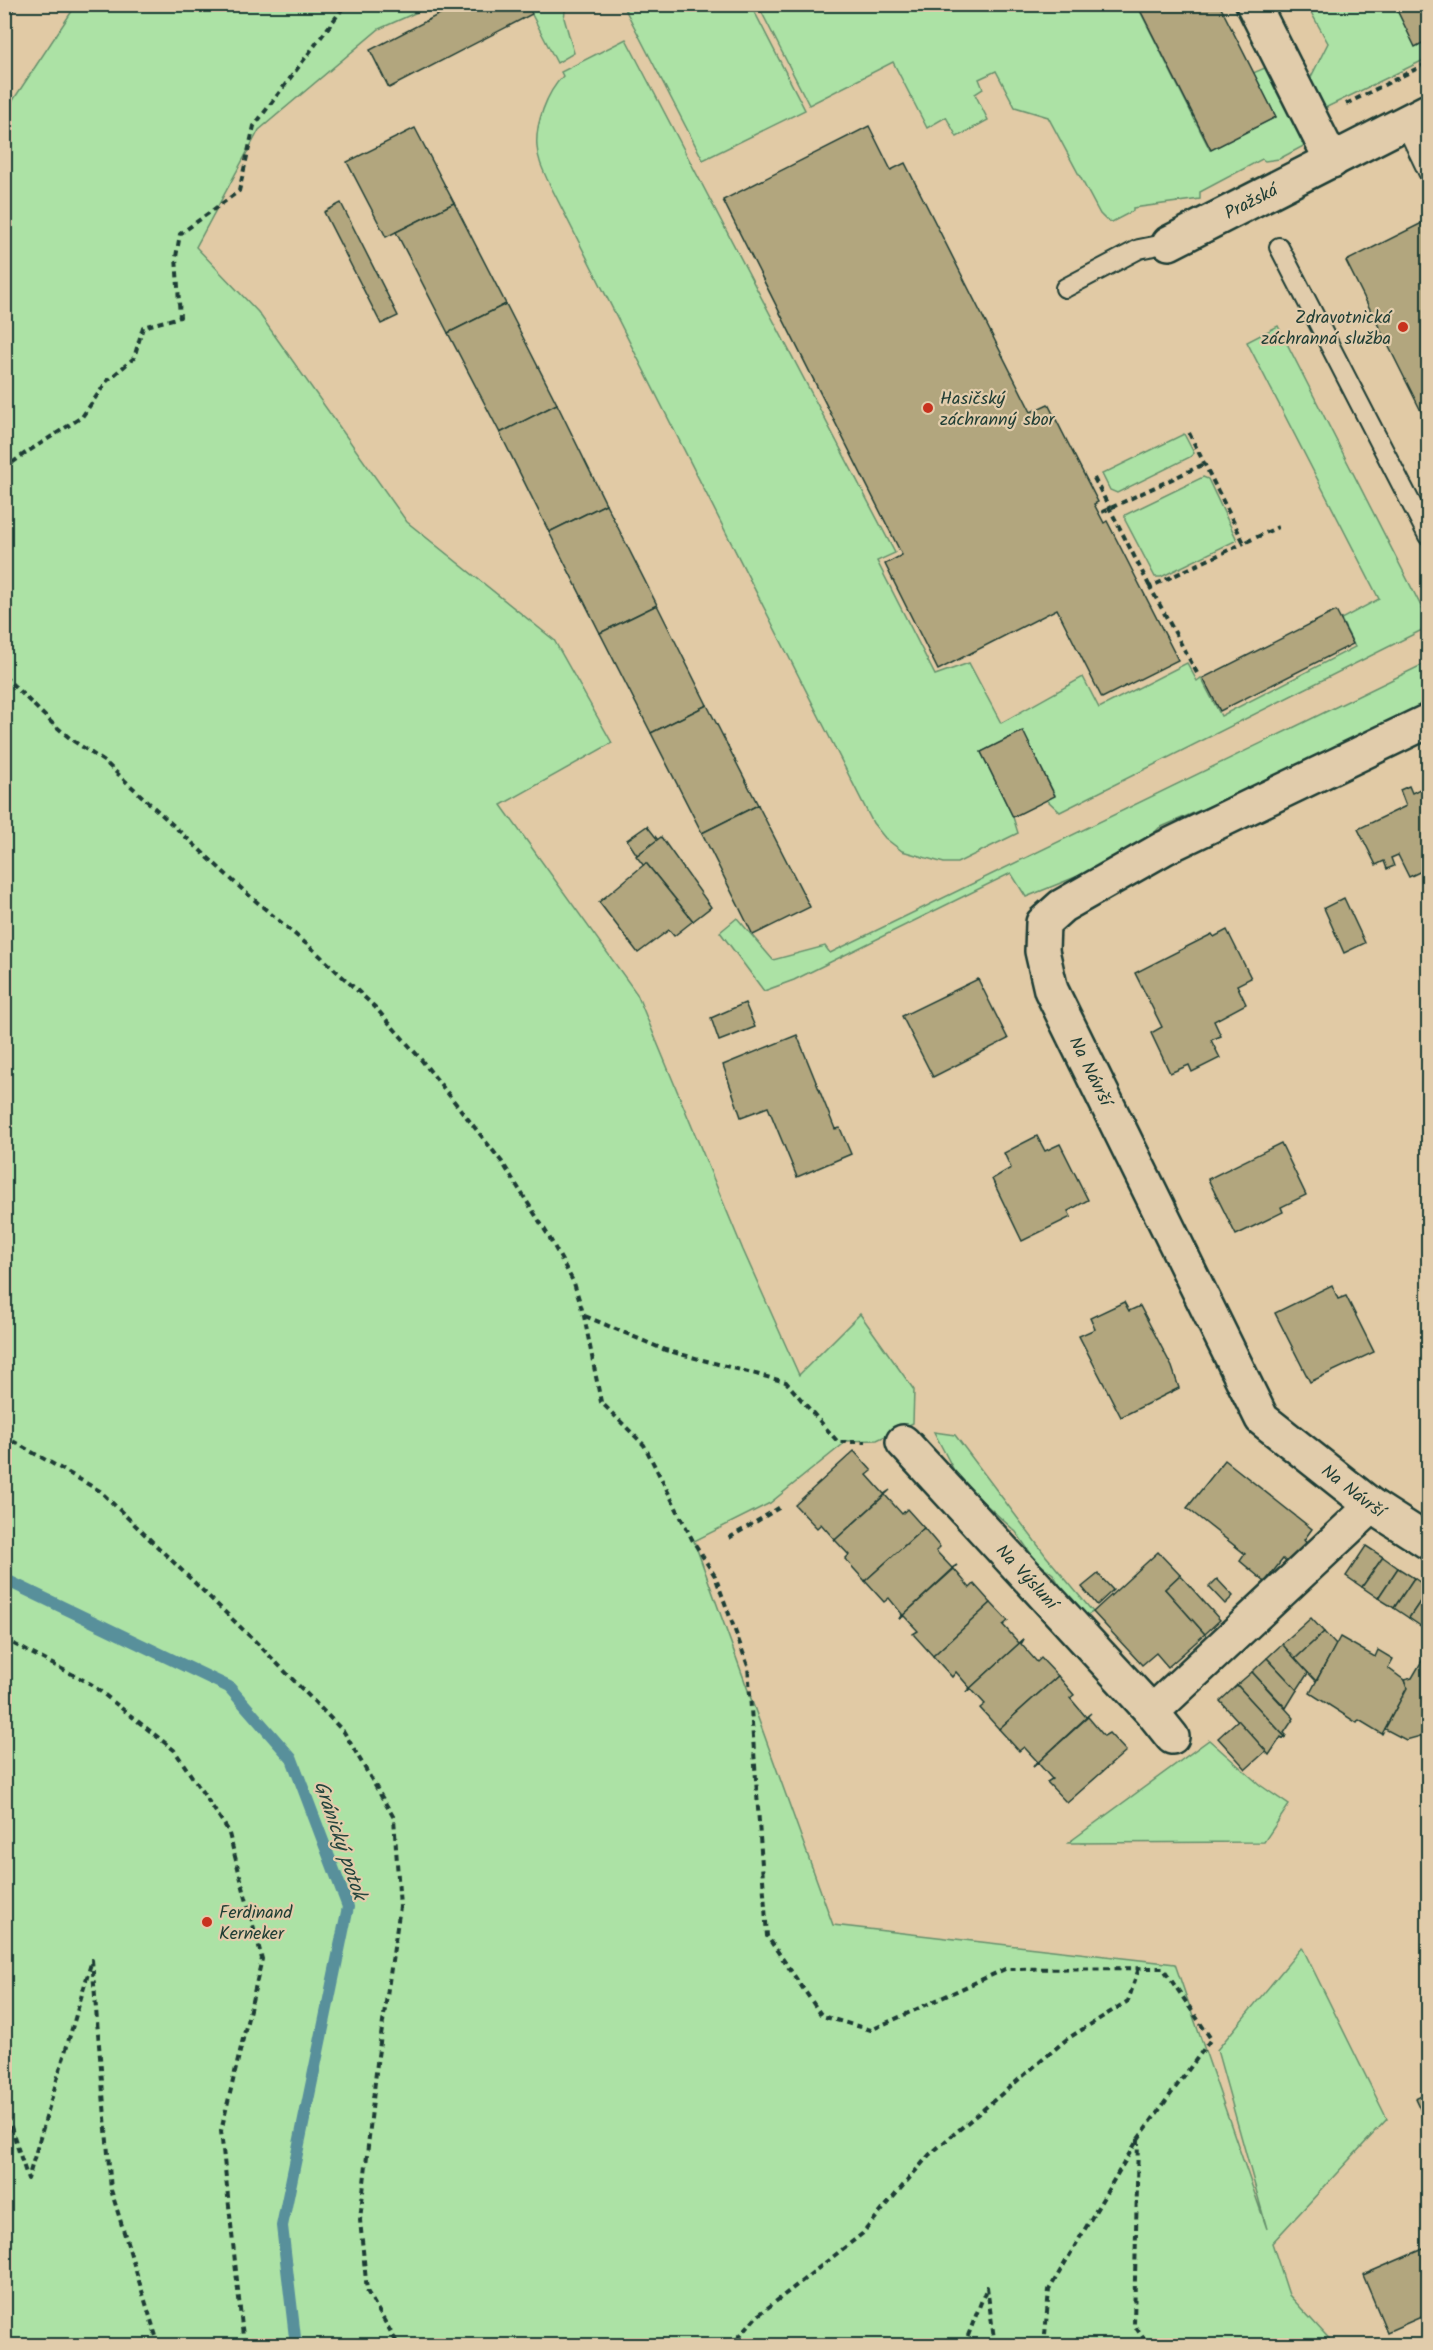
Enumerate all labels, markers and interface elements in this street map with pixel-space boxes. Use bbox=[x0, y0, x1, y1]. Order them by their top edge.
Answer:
street label: Pražská bbox=[1220, 176, 1285, 228]
place label: Zdravotnická záchranná služba bbox=[1261, 304, 1392, 354]
marker: Zdravotnická záchranná služba bbox=[1396, 320, 1410, 334]
place label: Hasičský záchranný sbor bbox=[940, 385, 1056, 435]
marker: Hasičský záchranný sbor bbox=[921, 401, 935, 415]
street label: Na Návrší bbox=[1060, 1032, 1120, 1114]
street label: Na Návrší bbox=[1314, 1458, 1392, 1528]
street label: Na Výsluní bbox=[988, 1538, 1066, 1619]
water label: Gránický potok bbox=[304, 1777, 375, 1907]
place label: Ferdinand Kerneker bbox=[219, 1899, 293, 1949]
marker: Ferdinand Kerneker bbox=[200, 1915, 214, 1929]

